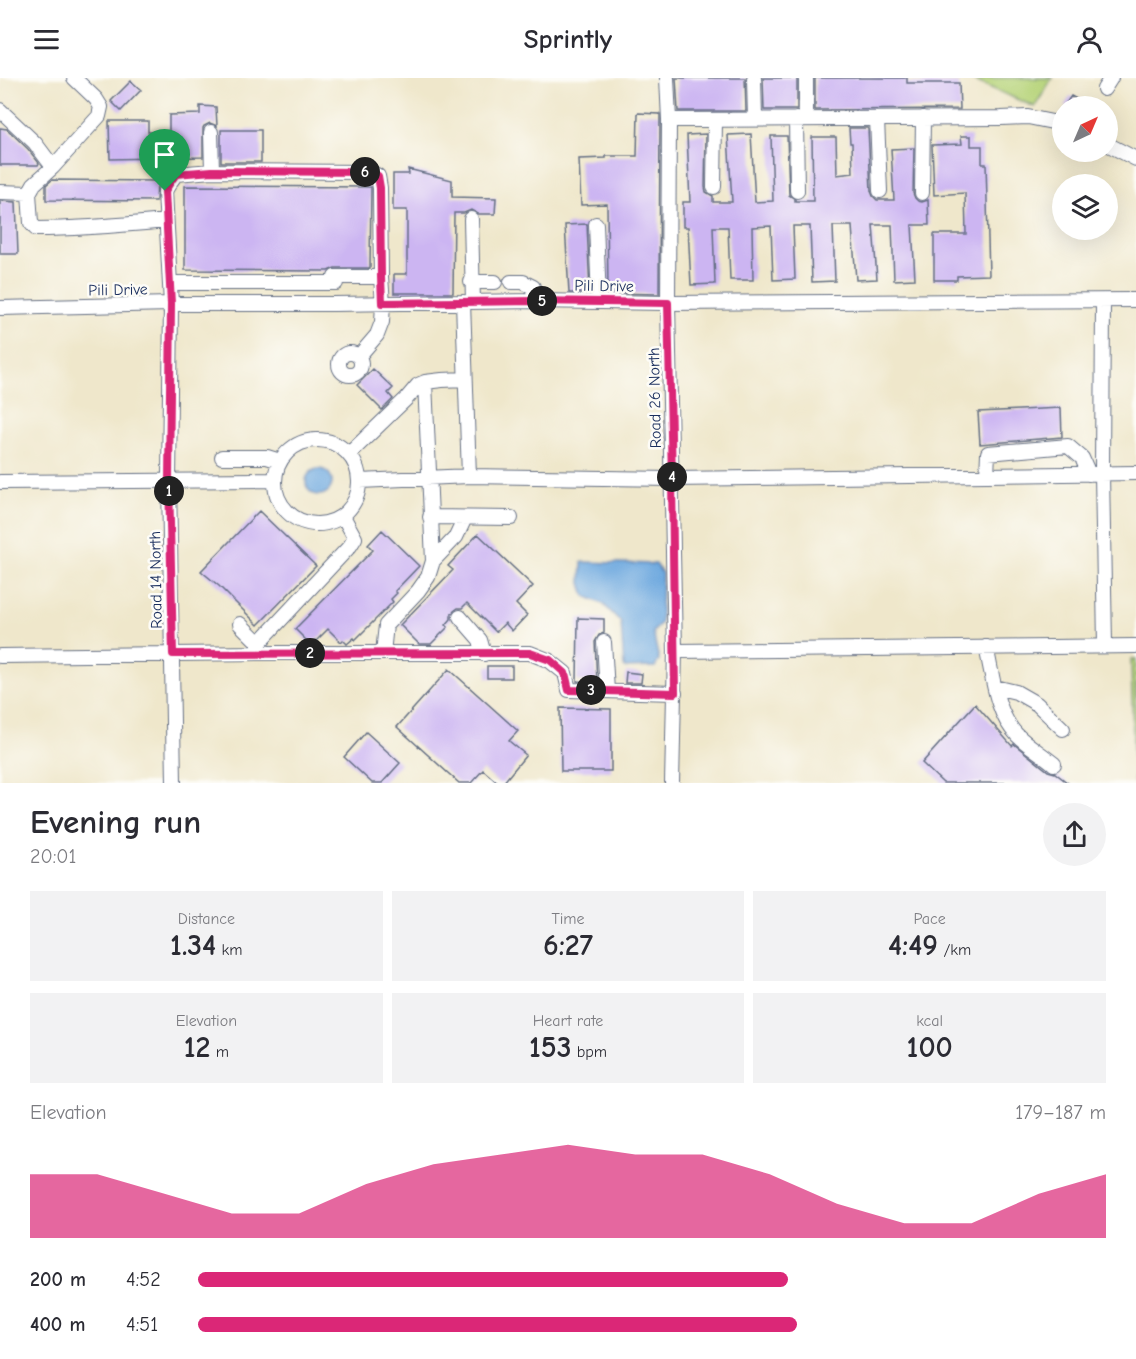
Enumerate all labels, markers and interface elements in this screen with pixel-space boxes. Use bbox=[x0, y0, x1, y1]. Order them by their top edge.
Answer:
icon: menu bbox=[30, 23, 63, 56]
icon: person bbox=[1073, 23, 1106, 56]
text: Sprintly bbox=[524, 24, 612, 55]
north arrow bbox=[1052, 96, 1118, 162]
map controls bbox=[1052, 96, 1118, 240]
pin bbox=[139, 129, 190, 191]
icon: arrive bbox=[148, 138, 181, 171]
pin: 6 bbox=[350, 157, 380, 187]
text: 6 bbox=[361, 163, 369, 181]
button: layers bbox=[1052, 174, 1118, 240]
street label: Pili Drive bbox=[574, 276, 634, 296]
street label: Pili Drive bbox=[88, 280, 148, 300]
pin: 5 bbox=[527, 286, 557, 316]
text: 5 bbox=[538, 292, 546, 310]
street label: Road 26 North bbox=[645, 347, 665, 449]
pin: 4 bbox=[657, 462, 687, 492]
text: 4 bbox=[668, 468, 676, 486]
pin: 1 bbox=[154, 476, 184, 506]
text: 1 bbox=[166, 482, 172, 500]
street label: Road 14 North bbox=[146, 531, 166, 629]
pin: 2 bbox=[295, 638, 325, 668]
text: 2 bbox=[306, 644, 314, 662]
pin: 3 bbox=[576, 675, 606, 705]
text: 3 bbox=[587, 681, 595, 699]
text: Evening run bbox=[30, 803, 201, 841]
button: share bbox=[1043, 803, 1106, 866]
text: 20:01 bbox=[30, 845, 76, 868]
text: Distance bbox=[178, 910, 235, 928]
text: Time bbox=[551, 910, 585, 928]
text: Pace bbox=[914, 910, 946, 928]
text: 1.34 bbox=[170, 928, 216, 963]
text: 6:27 bbox=[543, 928, 593, 963]
text: 4:49 bbox=[888, 928, 938, 963]
text: km bbox=[216, 941, 243, 959]
text: /km bbox=[938, 941, 971, 959]
text: Elevation bbox=[176, 1012, 237, 1030]
text: Heart rate bbox=[533, 1012, 603, 1030]
text: kcal bbox=[916, 1012, 943, 1030]
text: 12 bbox=[184, 1030, 210, 1065]
text: 153 bbox=[529, 1030, 571, 1065]
text: 100 bbox=[907, 1030, 953, 1065]
text: m bbox=[210, 1043, 229, 1061]
text: bpm bbox=[571, 1043, 607, 1061]
text: Elevation bbox=[30, 1101, 107, 1124]
text: 179–187 m bbox=[1015, 1101, 1106, 1124]
text: 200 m bbox=[30, 1268, 86, 1291]
text: 4:52 bbox=[126, 1268, 161, 1291]
text: 400 m bbox=[30, 1313, 85, 1336]
text: 4:51 bbox=[126, 1313, 158, 1336]

